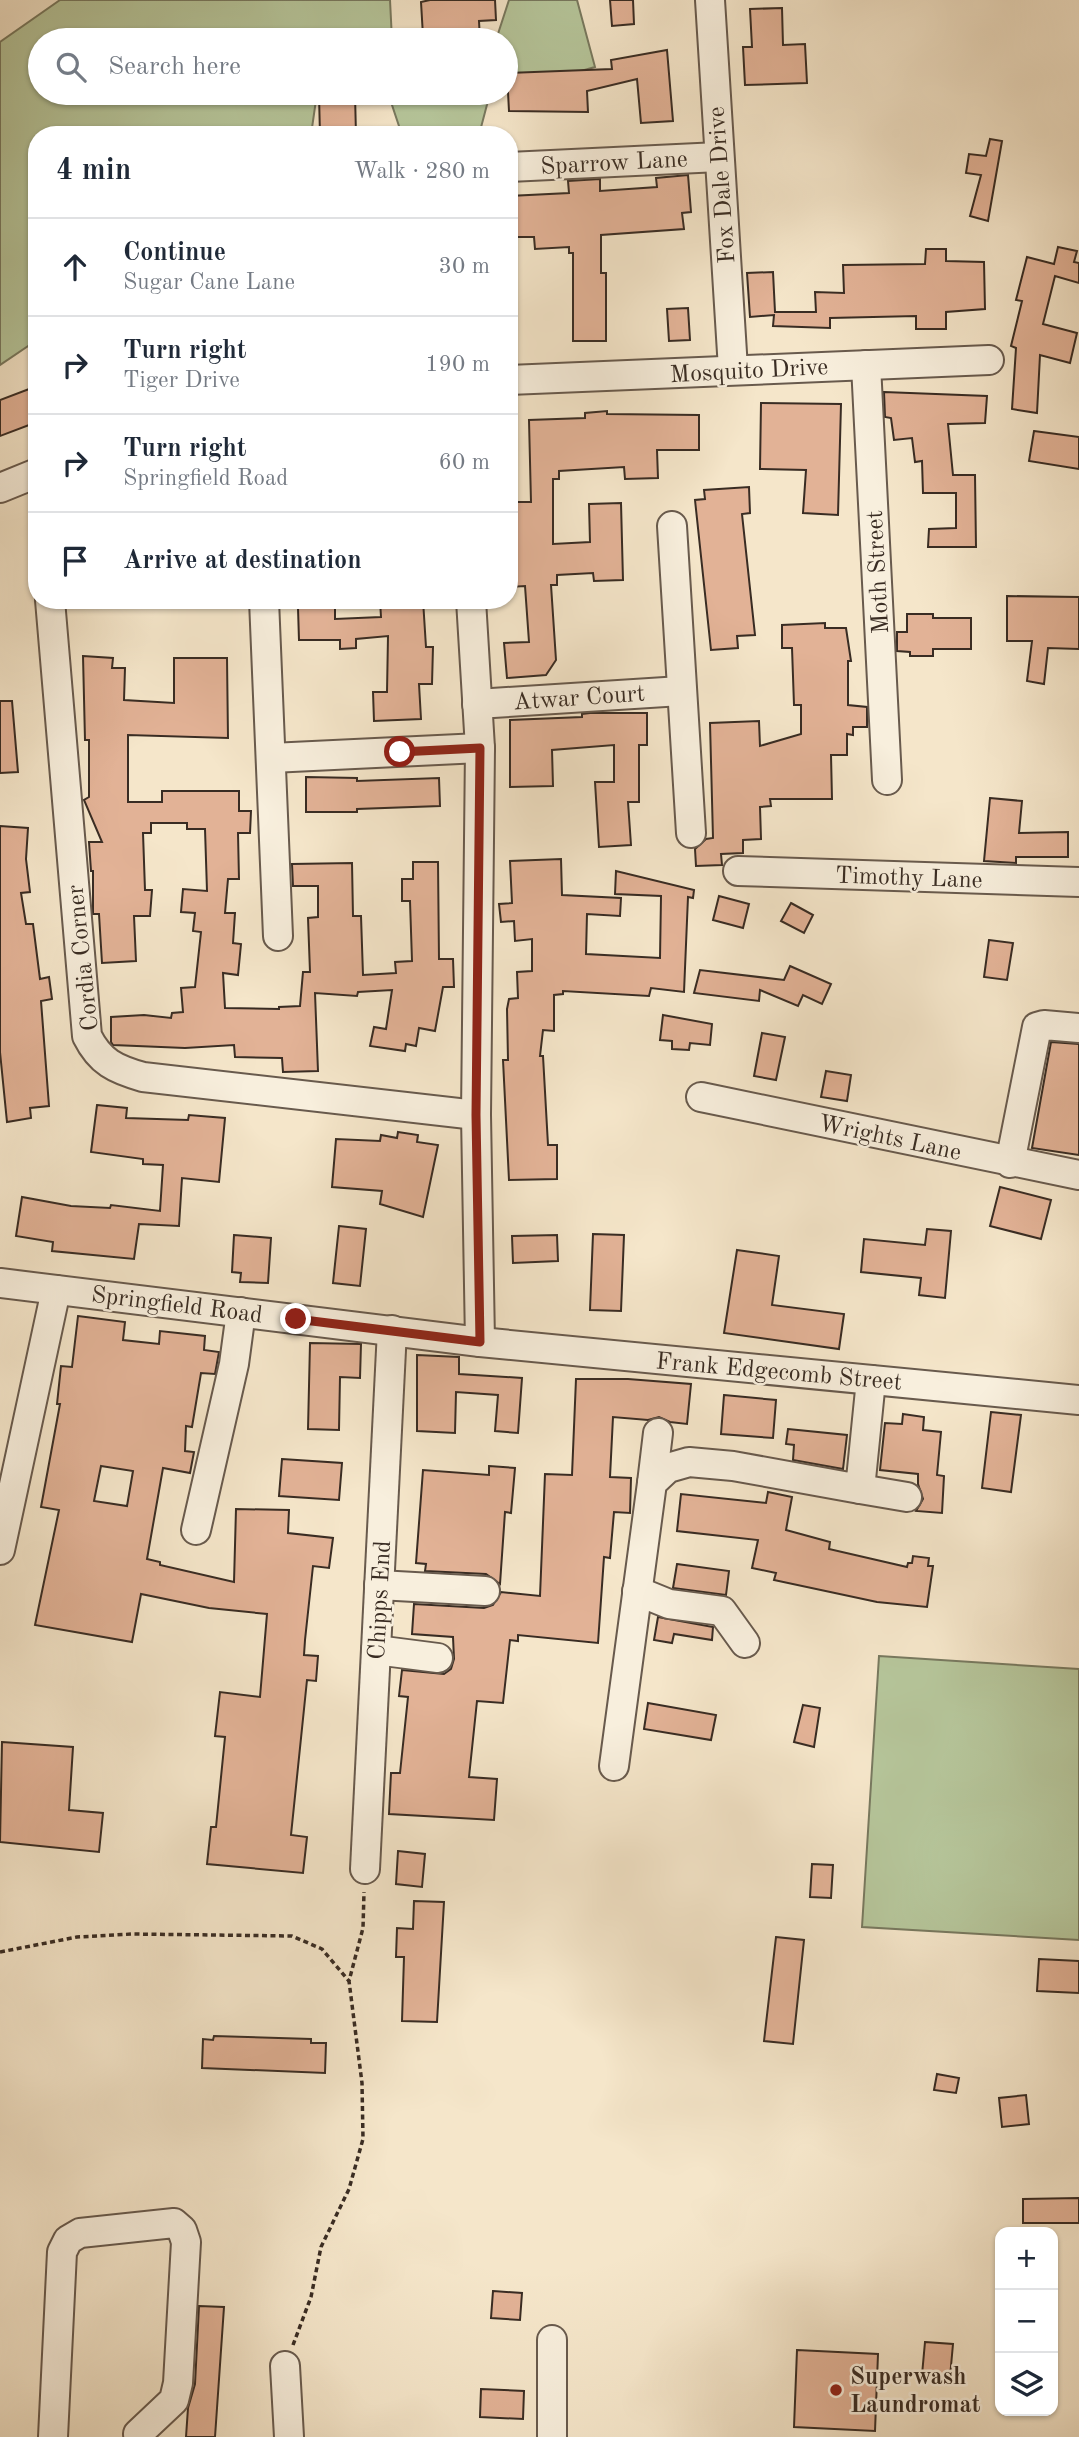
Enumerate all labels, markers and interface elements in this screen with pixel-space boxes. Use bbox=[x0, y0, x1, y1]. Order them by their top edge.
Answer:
search box bbox=[28, 28, 518, 105]
icon: search bbox=[52, 48, 90, 86]
text: Search here bbox=[108, 54, 241, 80]
street label: Fox Dale Drive bbox=[706, 105, 740, 264]
street label: Sparrow Lane bbox=[540, 148, 688, 180]
text: 4 min bbox=[56, 156, 131, 186]
text: Walk · 280 m bbox=[354, 160, 490, 183]
text: Continue bbox=[123, 240, 226, 266]
icon: ahead bbox=[56, 248, 94, 286]
text: 30 m bbox=[439, 255, 490, 278]
text: Sugar Cane Lane bbox=[123, 271, 295, 294]
text: Turn right bbox=[123, 338, 246, 364]
icon: right bbox=[56, 346, 94, 384]
text: 190 m bbox=[425, 353, 490, 376]
street label: Mosquito Drive bbox=[669, 356, 829, 388]
text: Tiger Drive bbox=[123, 369, 240, 392]
text: Turn right bbox=[123, 436, 246, 462]
icon: right bbox=[56, 444, 94, 482]
text: 60 m bbox=[439, 451, 490, 474]
text: Springfield Road bbox=[123, 467, 288, 490]
street label: Moth Street bbox=[864, 509, 894, 634]
icon: arrive bbox=[56, 542, 94, 580]
text: Arrive at destination bbox=[123, 548, 362, 574]
street label: Atwar Court bbox=[512, 682, 646, 716]
route start bbox=[384, 736, 415, 767]
street label: Timothy Lane bbox=[835, 864, 983, 894]
street label: Cordia Corner bbox=[64, 883, 104, 1032]
street label: Wrights Lane bbox=[816, 1112, 963, 1166]
street label: Springfield Road bbox=[90, 1284, 264, 1328]
route end bbox=[280, 1303, 311, 1334]
street label: Frank Edgecomb Street bbox=[655, 1350, 903, 1396]
street label: Chipps End bbox=[366, 1540, 396, 1660]
map controls bbox=[995, 2227, 1058, 2416]
button: + bbox=[995, 2227, 1058, 2290]
button: − bbox=[995, 2290, 1058, 2353]
button: layers bbox=[995, 2353, 1058, 2416]
place label: Superwash Laundromat bbox=[850, 2366, 981, 2418]
marker: Superwash Laundromat bbox=[828, 2382, 844, 2398]

